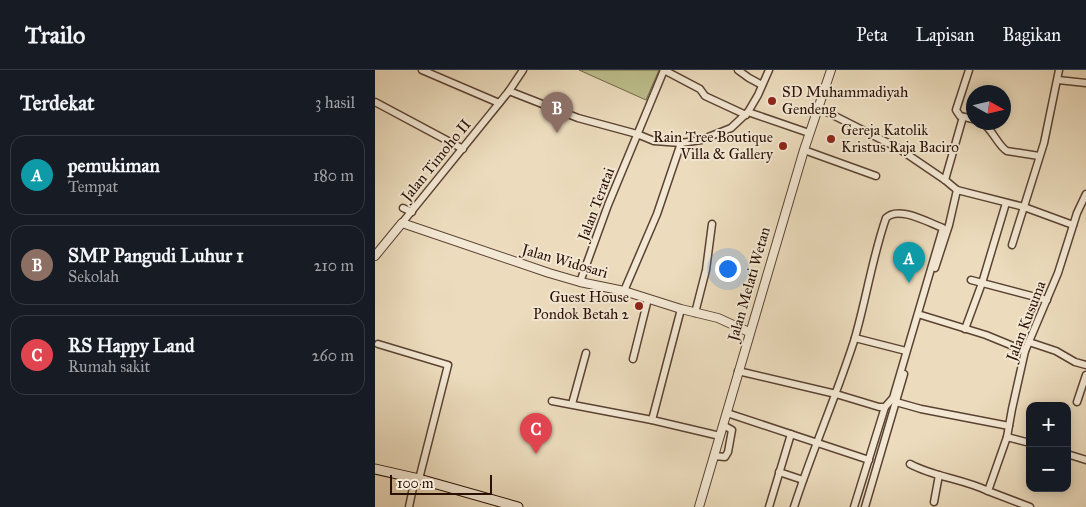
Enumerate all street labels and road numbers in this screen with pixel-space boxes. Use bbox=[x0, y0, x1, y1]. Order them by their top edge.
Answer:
street label: Jalan Timoho II bbox=[396, 115, 475, 207]
street label: Jalan Teratai bbox=[573, 165, 619, 245]
street label: Jalan Melati Wetan bbox=[724, 225, 775, 345]
street label: Jalan Widosari bbox=[518, 240, 610, 283]
street label: Jalan Kusuma bbox=[1002, 278, 1051, 366]

